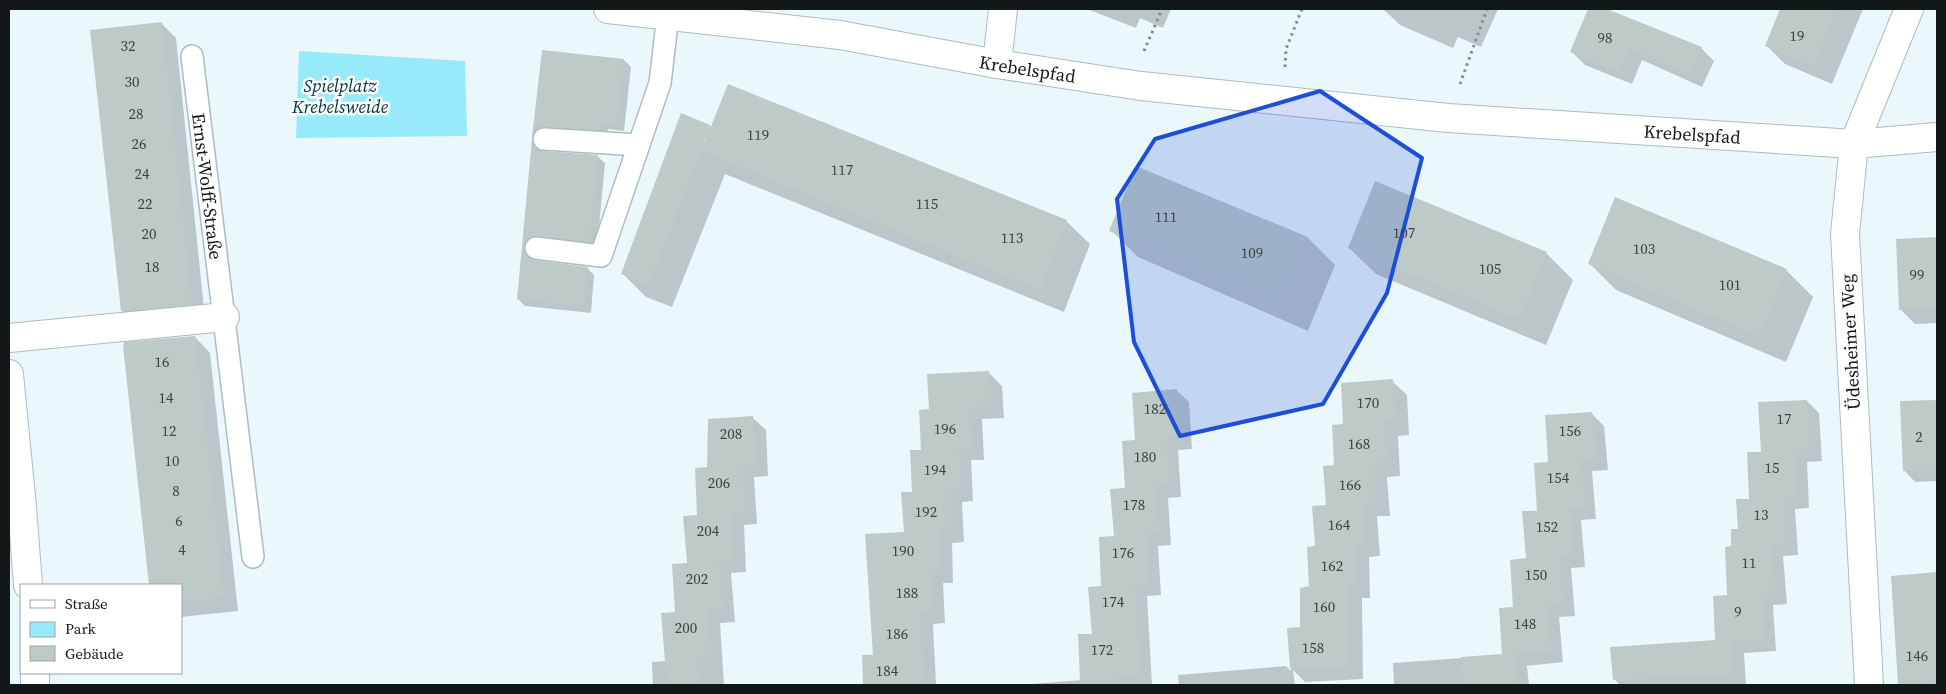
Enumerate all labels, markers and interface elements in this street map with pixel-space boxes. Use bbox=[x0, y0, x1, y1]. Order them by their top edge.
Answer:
house number: 19 bbox=[1789, 25, 1805, 46]
house number: 98 bbox=[1597, 27, 1613, 48]
house number: 32 bbox=[120, 35, 136, 56]
street label: Krebelspfad bbox=[977, 48, 1077, 88]
house number: 30 bbox=[124, 71, 140, 92]
park label: Spielplatz Krebelsweide bbox=[291, 73, 389, 119]
house number: 28 bbox=[128, 103, 144, 124]
street label: Ernst-Wolff-Straße bbox=[187, 111, 229, 261]
street label: Krebelspfad bbox=[1643, 118, 1741, 149]
house number: 119 bbox=[747, 124, 769, 145]
house number: 26 bbox=[131, 133, 147, 154]
house number: 117 bbox=[831, 159, 853, 180]
house number: 24 bbox=[134, 163, 150, 184]
house number: 22 bbox=[137, 193, 153, 214]
house number: 115 bbox=[916, 193, 938, 214]
house number: 111 bbox=[1155, 206, 1177, 227]
house number: 107 bbox=[1393, 222, 1415, 243]
house number: 20 bbox=[141, 223, 157, 244]
house number: 113 bbox=[1001, 227, 1023, 248]
house number: 103 bbox=[1633, 238, 1655, 259]
house number: 109 bbox=[1241, 242, 1263, 263]
house number: 18 bbox=[144, 256, 160, 277]
house number: 105 bbox=[1479, 258, 1501, 279]
house number: 99 bbox=[1909, 264, 1925, 285]
street label: Üdesheimer Weg bbox=[1834, 273, 1866, 411]
house number: 101 bbox=[1719, 274, 1741, 295]
house number: 16 bbox=[154, 351, 170, 372]
house number: 14 bbox=[158, 387, 174, 408]
house number: 170 bbox=[1357, 392, 1379, 413]
house number: 182 bbox=[1144, 398, 1166, 419]
house number: 17 bbox=[1776, 408, 1792, 429]
house number: 196 bbox=[934, 418, 956, 439]
house number: 12 bbox=[161, 420, 177, 441]
house number: 156 bbox=[1559, 420, 1581, 441]
house number: 208 bbox=[720, 423, 742, 444]
house number: 2 bbox=[1915, 426, 1923, 447]
house number: 168 bbox=[1348, 433, 1370, 454]
house number: 180 bbox=[1134, 446, 1156, 467]
house number: 10 bbox=[164, 450, 180, 471]
house number: 15 bbox=[1764, 457, 1780, 478]
house number: 194 bbox=[924, 459, 947, 480]
house number: 154 bbox=[1547, 467, 1570, 488]
house number: 206 bbox=[708, 472, 730, 493]
house number: 166 bbox=[1339, 474, 1361, 495]
house number: 8 bbox=[172, 480, 180, 501]
house number: 178 bbox=[1123, 494, 1145, 515]
house number: 192 bbox=[915, 501, 937, 522]
house number: 13 bbox=[1753, 504, 1769, 525]
house number: 6 bbox=[175, 510, 183, 531]
house number: 164 bbox=[1328, 514, 1351, 535]
house number: 152 bbox=[1536, 516, 1558, 537]
house number: 204 bbox=[697, 520, 720, 541]
house number: 4 bbox=[178, 539, 186, 560]
house number: 190 bbox=[892, 540, 914, 561]
house number: 176 bbox=[1112, 542, 1134, 563]
house number: 11 bbox=[1741, 552, 1757, 573]
house number: 162 bbox=[1321, 555, 1343, 576]
house number: 150 bbox=[1525, 564, 1547, 585]
house number: 202 bbox=[686, 568, 708, 589]
house number: 188 bbox=[896, 582, 918, 603]
legend bbox=[20, 584, 182, 674]
house number: 174 bbox=[1102, 591, 1125, 612]
text: Straße bbox=[65, 593, 108, 614]
house number: 160 bbox=[1313, 596, 1335, 617]
house number: 9 bbox=[1734, 601, 1742, 622]
house number: 148 bbox=[1514, 613, 1536, 634]
house number: 200 bbox=[675, 617, 697, 638]
text: Park bbox=[65, 618, 97, 639]
house number: 186 bbox=[886, 623, 908, 644]
house number: 158 bbox=[1302, 637, 1324, 658]
house number: 172 bbox=[1091, 639, 1113, 660]
text: Gebäude bbox=[65, 643, 124, 664]
house number: 146 bbox=[1906, 645, 1928, 666]
house number: 184 bbox=[876, 660, 899, 681]

